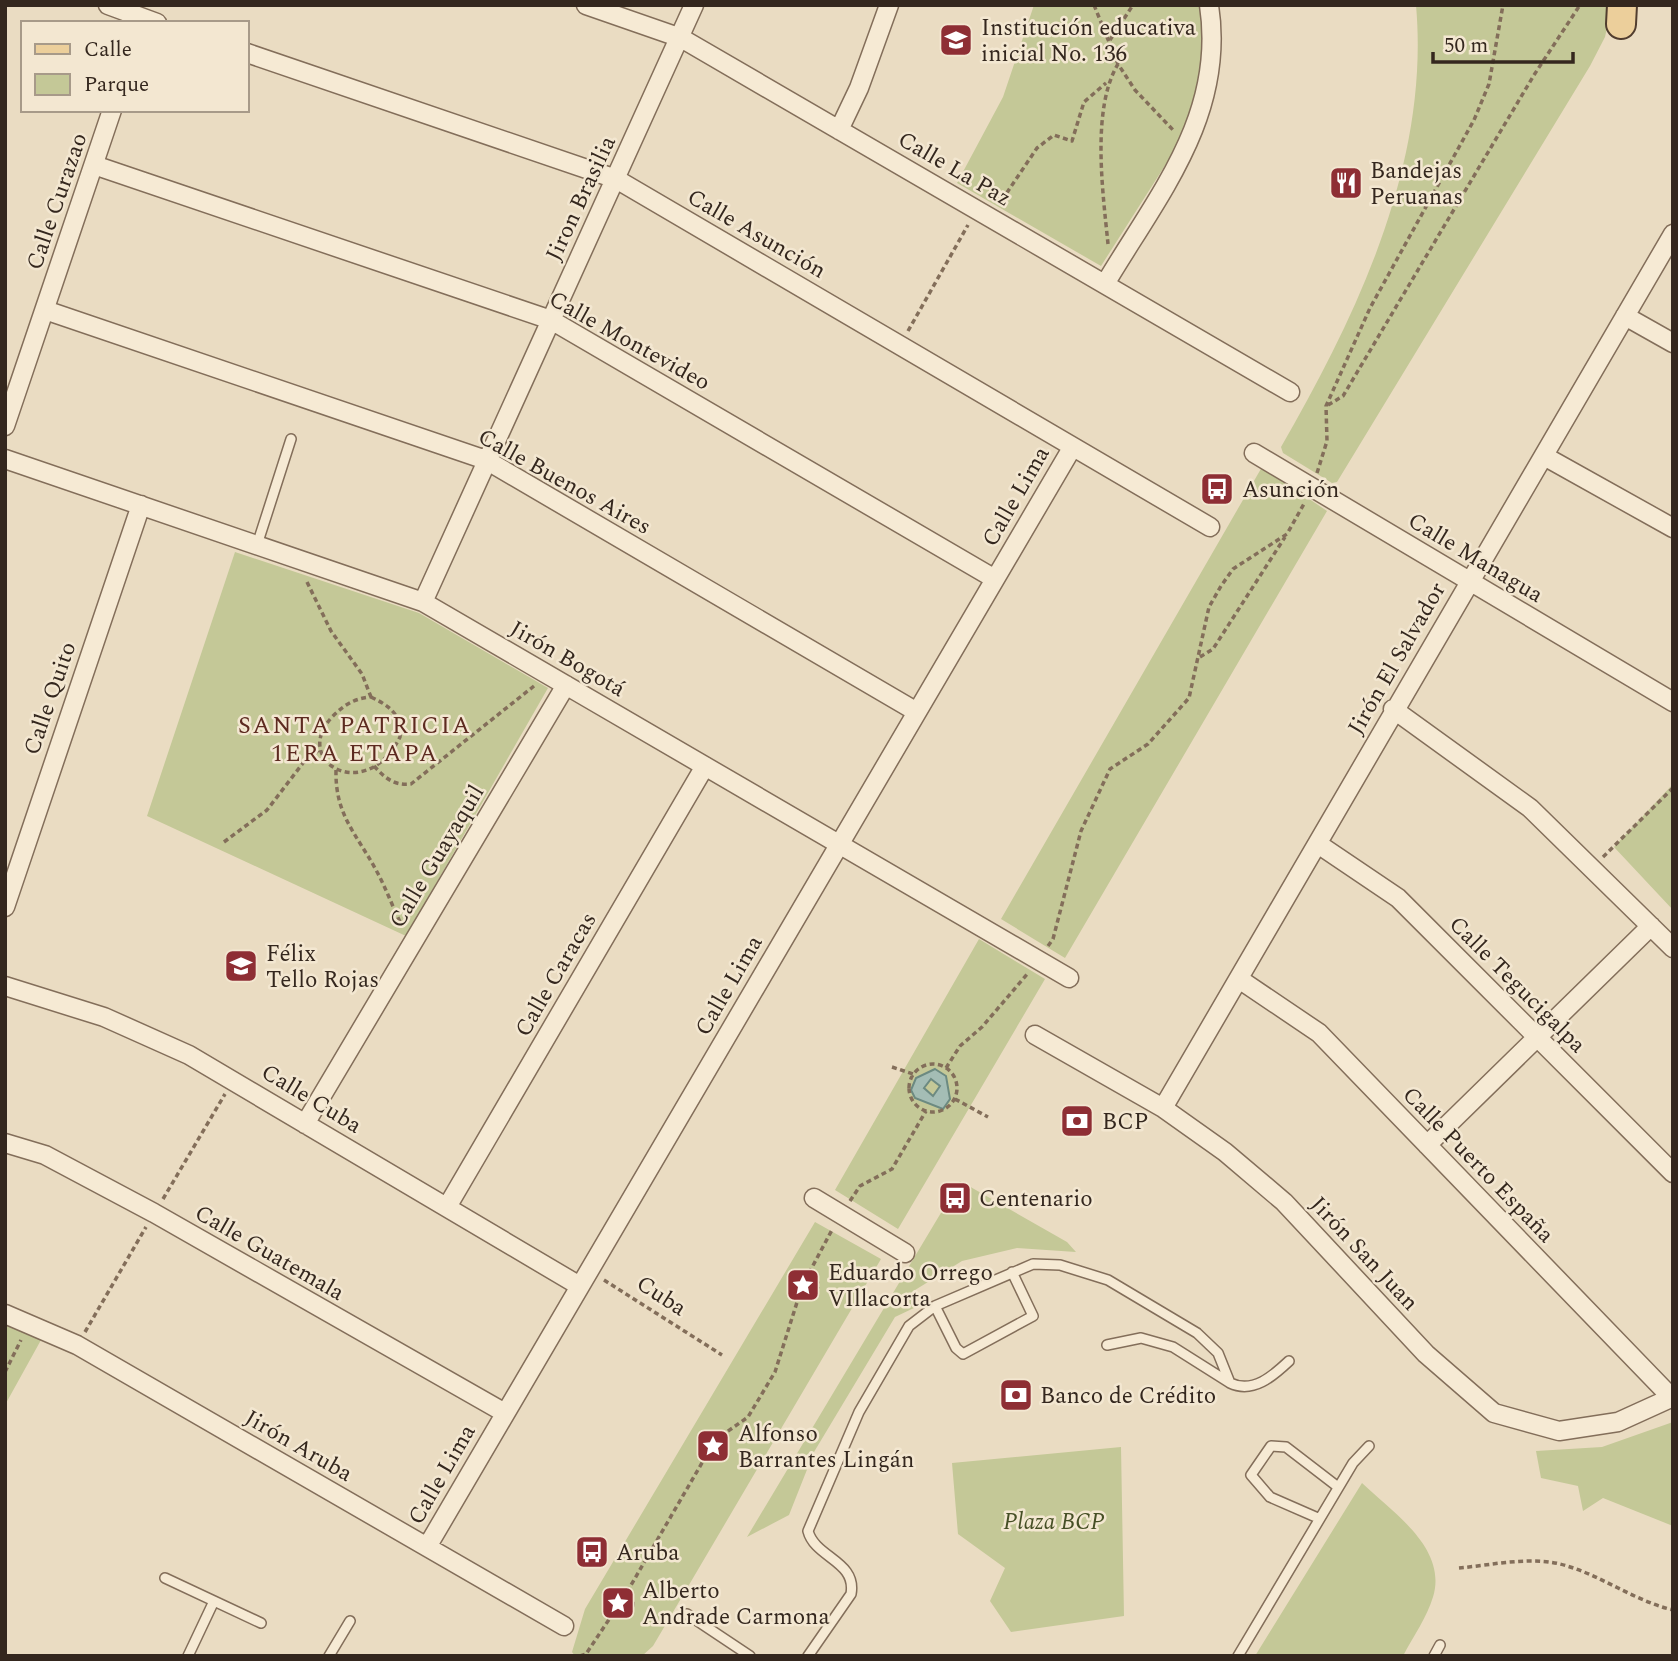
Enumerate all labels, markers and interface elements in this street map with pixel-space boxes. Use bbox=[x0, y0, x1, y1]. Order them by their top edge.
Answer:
place label: Institución educativa inicial No. 136 bbox=[981, 11, 1196, 72]
legend bbox=[21, 21, 248, 112]
school or university icon: Institución educativa inicial No. 136 bbox=[937, 21, 975, 59]
scale bar bbox=[1433, 21, 1573, 65]
text: 50 m bbox=[1444, 30, 1488, 62]
text: Calle bbox=[84, 34, 132, 66]
text: Parque bbox=[84, 69, 149, 101]
street label: Calle La Paz bbox=[891, 123, 1018, 216]
street label: Calle Curazao bbox=[18, 128, 97, 275]
street label: Jiron Brasilia bbox=[537, 130, 626, 267]
place label: Bandejas Peruanas bbox=[1370, 154, 1463, 215]
restaurant icon: Bandejas Peruanas bbox=[1327, 164, 1365, 202]
street label: Calle Asunción bbox=[680, 180, 832, 288]
street label: Calle Montevideo bbox=[542, 282, 716, 400]
street label: Calle Buenos Aires bbox=[471, 420, 657, 545]
street label: Calle Lima bbox=[973, 440, 1059, 554]
bus stop icon: Asunción bbox=[1198, 470, 1236, 508]
place label: Asunción bbox=[1242, 473, 1339, 508]
street label: Calle Managua bbox=[1401, 504, 1550, 613]
street label: Jirón El Salvador bbox=[1339, 576, 1455, 742]
street label: Jirón Bogotá bbox=[503, 612, 632, 707]
street label: Calle Quito bbox=[15, 637, 86, 760]
district label: SANTA PATRICIA 1ERA ETAPA bbox=[238, 708, 472, 772]
street label: Calle Guayaquil bbox=[381, 778, 494, 935]
street label: Calle Caracas bbox=[506, 906, 606, 1044]
street label: Calle Tegucigalpa bbox=[1440, 908, 1594, 1062]
street label: Calle Lima bbox=[686, 929, 772, 1043]
place label: Félix Tello Rojas bbox=[266, 937, 379, 998]
school or university icon: Félix Tello Rojas bbox=[222, 947, 260, 985]
street label: Calle Cuba bbox=[254, 1055, 368, 1143]
street label: Calle Puerto España bbox=[1394, 1079, 1562, 1251]
bank icon: BCP bbox=[1058, 1102, 1096, 1140]
place label: BCP bbox=[1102, 1105, 1149, 1140]
bus stop icon: Centenario bbox=[936, 1179, 974, 1217]
place label: Centenario bbox=[979, 1182, 1093, 1217]
street label: Jirón San Juan bbox=[1301, 1189, 1426, 1319]
street label: Calle Guatemala bbox=[188, 1196, 351, 1310]
place label: Eduardo Orrego VIllacorta bbox=[828, 1256, 993, 1317]
place icon: Eduardo Orrego VIllacorta bbox=[784, 1266, 822, 1304]
street label: Cuba bbox=[629, 1267, 693, 1326]
bank icon: Banco de Crédito bbox=[997, 1376, 1035, 1414]
place label: Banco de Crédito bbox=[1040, 1379, 1216, 1414]
street label: Jirón Aruba bbox=[237, 1401, 359, 1491]
place label: Alfonso Barrantes Lingán bbox=[738, 1417, 914, 1478]
street label: Calle Lima bbox=[399, 1418, 485, 1532]
place icon: Alfonso Barrantes Lingán bbox=[694, 1427, 732, 1465]
park label: Plaza BCP bbox=[1003, 1505, 1105, 1540]
bus stop icon: Aruba bbox=[573, 1533, 611, 1571]
place label: Aruba bbox=[616, 1536, 680, 1571]
place label: Alberto Andrade Carmona bbox=[642, 1574, 830, 1635]
place icon: Alberto Andrade Carmona bbox=[599, 1584, 637, 1622]

